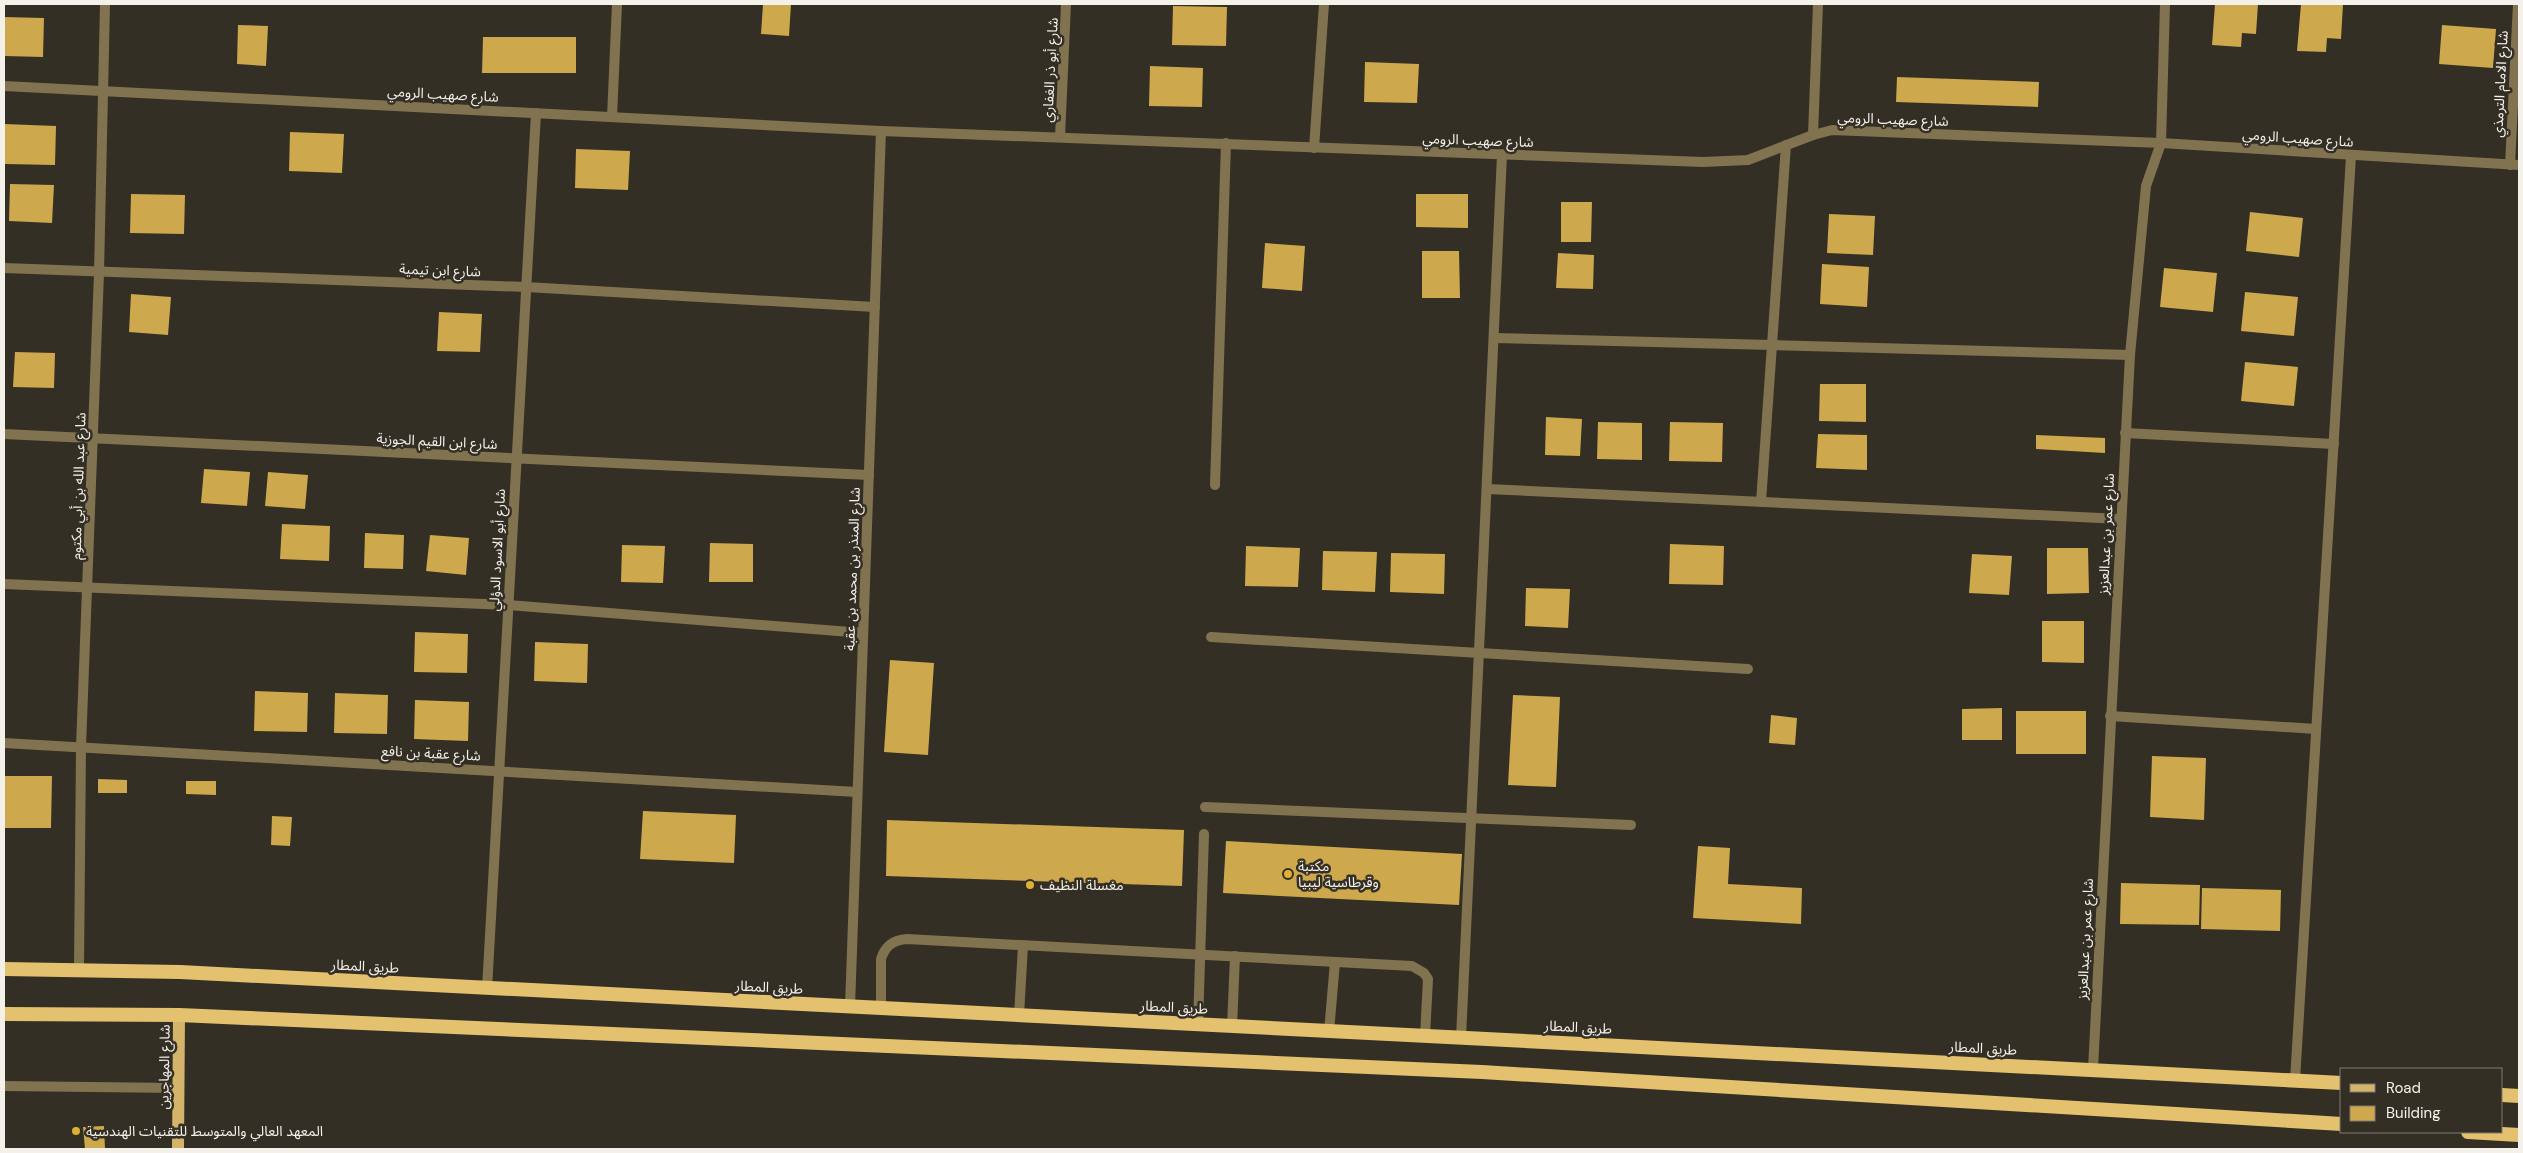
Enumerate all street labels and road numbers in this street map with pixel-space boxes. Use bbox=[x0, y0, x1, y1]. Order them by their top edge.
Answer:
street label: شارع أبو ذر الغفاري bbox=[1038, 17, 1064, 123]
street label: شارع الامام الترمذي bbox=[2488, 30, 2514, 138]
street label: شارع صهيب الرومي bbox=[387, 82, 499, 108]
street label: شارع صهيب الرومي bbox=[1837, 108, 1949, 132]
street label: شارع صهيب الرومي bbox=[2242, 125, 2354, 153]
street label: شارع صهيب الرومي bbox=[1422, 129, 1534, 153]
street label: شارع ابن تيمية bbox=[399, 260, 481, 282]
street label: شارع عبد الله بن أبي مكتوم bbox=[66, 412, 92, 560]
street label: شارع ابن القيم الجوزية bbox=[376, 429, 498, 455]
street label: شارع عمر بن عبدالعزيز bbox=[2094, 473, 2120, 596]
street label: شارع المنذر بن محمد بن عقبة bbox=[840, 487, 866, 651]
street label: شارع أبو الاسود الدؤلي bbox=[485, 488, 511, 612]
street label: شارع عقبة بن نافع bbox=[381, 741, 481, 767]
street label: شارع عمر بن عبدالعزيز bbox=[2073, 878, 2099, 1001]
street label: طريق المطار bbox=[330, 955, 399, 978]
street label: طريق المطار bbox=[734, 976, 803, 999]
street label: طريق المطار bbox=[1139, 996, 1208, 1019]
street label: طريق المطار bbox=[1543, 1016, 1612, 1039]
street label: شارع المهاجرين bbox=[154, 1024, 176, 1110]
street label: طريق المطار bbox=[1948, 1037, 2017, 1060]

